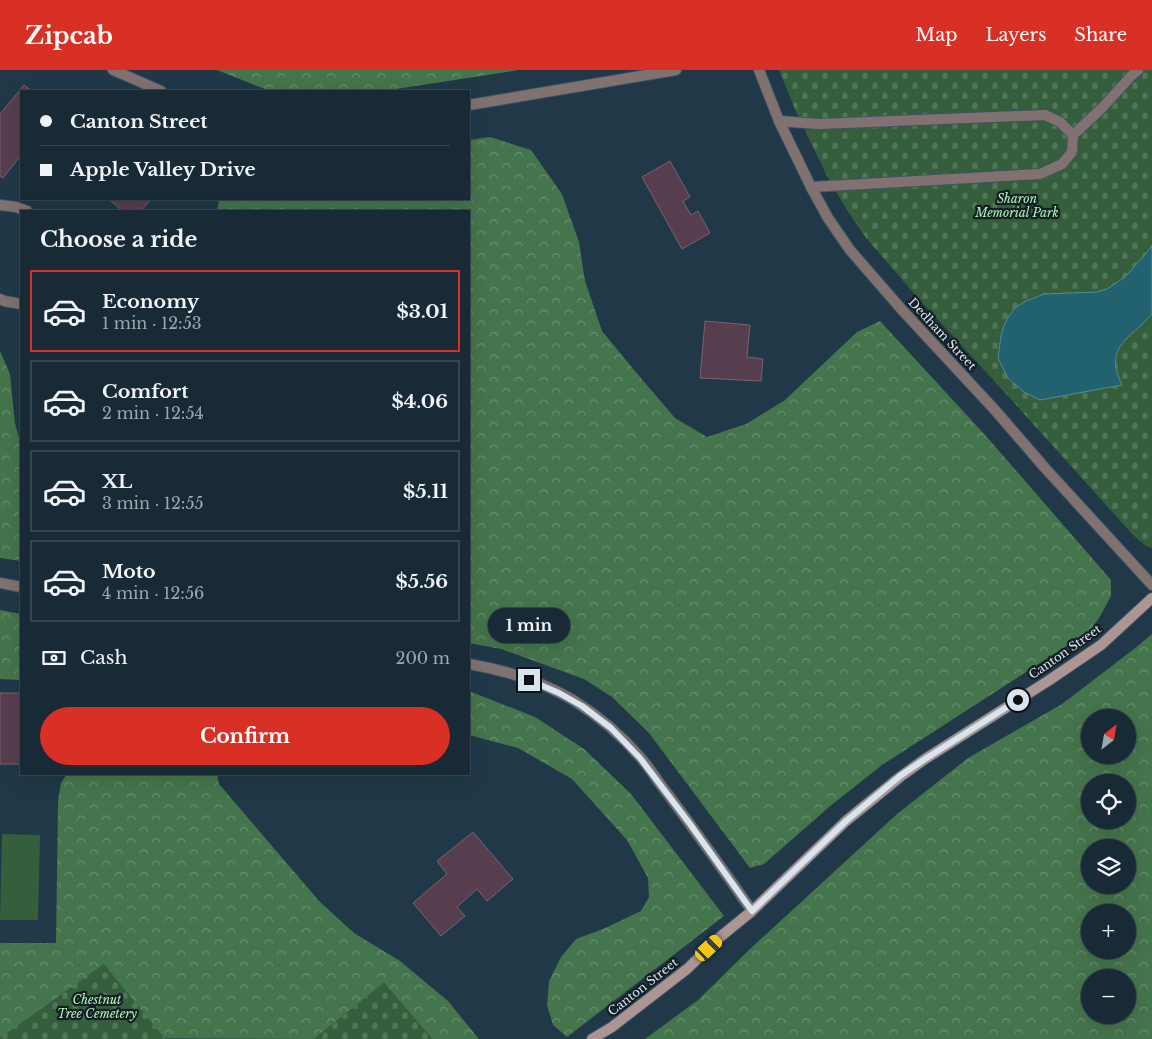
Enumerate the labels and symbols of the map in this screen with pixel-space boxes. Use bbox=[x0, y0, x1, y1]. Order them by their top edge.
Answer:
park label: Sharon Memorial Park bbox=[974, 191, 1059, 220]
street label: Dedham Street bbox=[905, 295, 980, 373]
callout: 1 min bbox=[488, 608, 570, 642]
street label: Canton Street bbox=[1026, 621, 1104, 682]
route end bbox=[518, 669, 540, 691]
route start bbox=[1007, 689, 1029, 711]
north arrow bbox=[1081, 709, 1136, 764]
car bbox=[692, 932, 725, 964]
street label: Canton Street bbox=[605, 954, 681, 1019]
park label: Chestnut Tree Cemetery bbox=[57, 992, 138, 1021]

